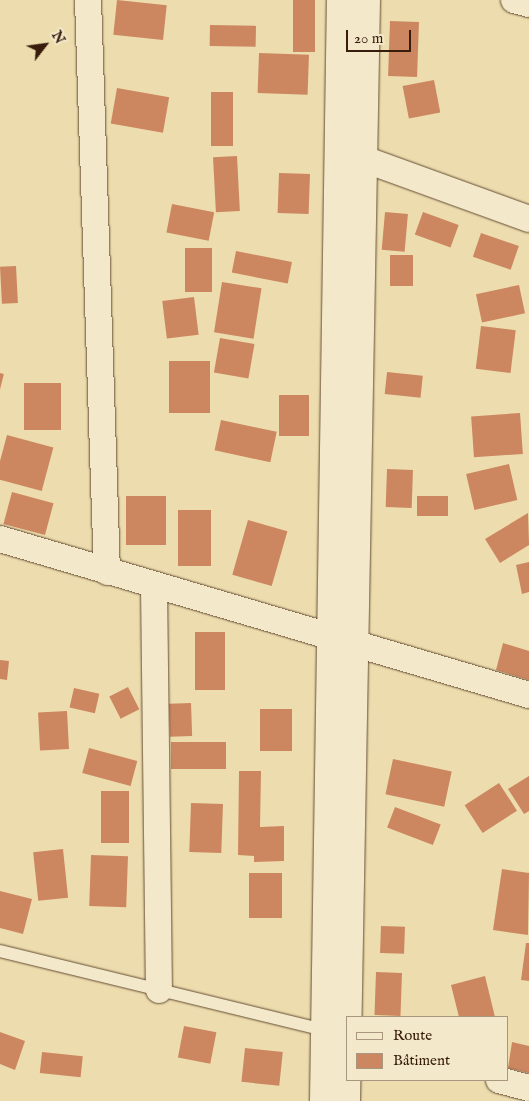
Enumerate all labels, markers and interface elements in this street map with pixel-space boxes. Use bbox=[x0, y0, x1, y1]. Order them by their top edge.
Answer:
north arrow bbox=[20, 20, 70, 70]
scale bar bbox=[349, 20, 414, 52]
text: N bbox=[47, 28, 69, 47]
text: 20 m bbox=[354, 29, 383, 48]
legend bbox=[346, 1016, 509, 1081]
text: Route bbox=[393, 1026, 432, 1045]
text: Bâtiment bbox=[393, 1051, 450, 1070]

